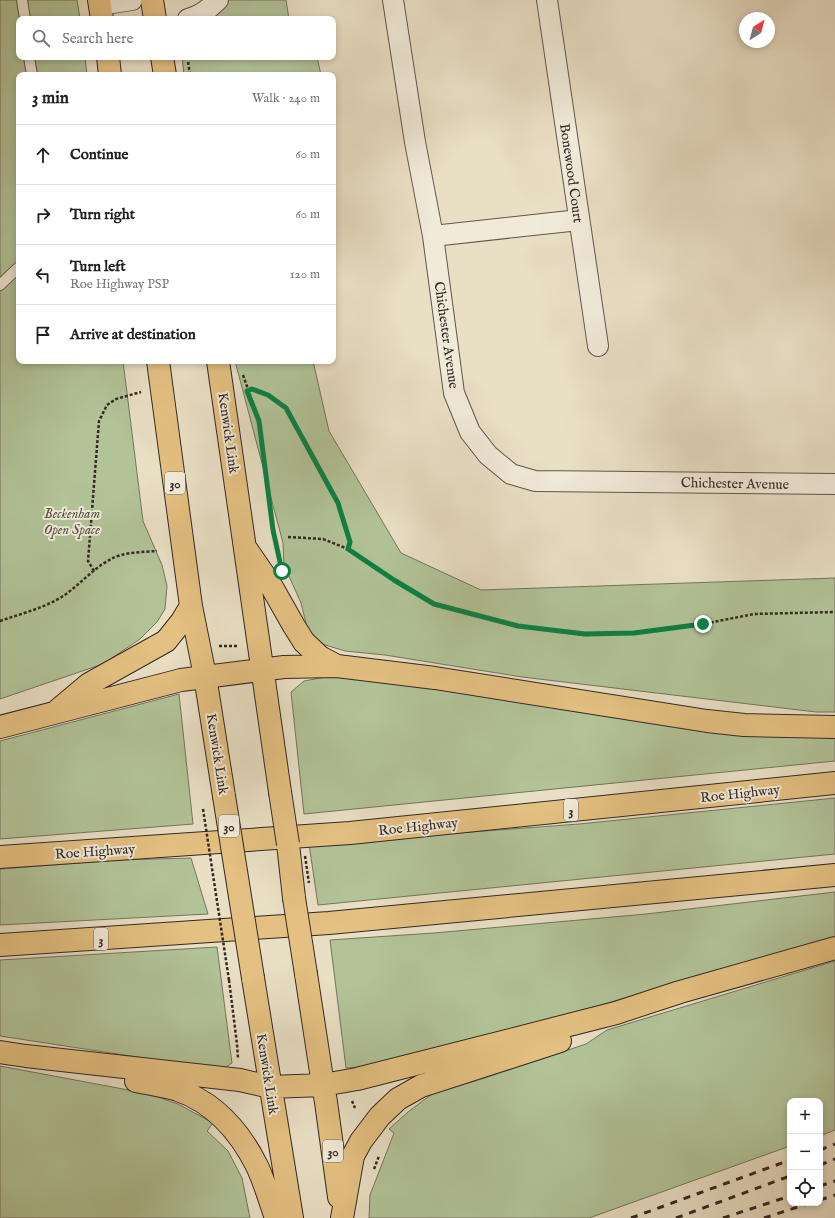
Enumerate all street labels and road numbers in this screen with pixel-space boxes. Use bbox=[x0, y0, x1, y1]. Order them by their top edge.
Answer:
street label: Bonewood Court bbox=[555, 122, 587, 224]
street label: Chichester Avenue bbox=[430, 280, 463, 390]
street label: Kenwick Link bbox=[213, 391, 243, 475]
road number: 30 bbox=[165, 472, 185, 494]
street label: Chichester Avenue bbox=[681, 474, 790, 494]
street label: Kenwick Link bbox=[202, 712, 232, 797]
street label: Roe Highway bbox=[699, 781, 781, 807]
road number: 3 bbox=[564, 799, 578, 821]
street label: Roe Highway bbox=[377, 814, 459, 840]
road number: 30 bbox=[219, 815, 239, 837]
street label: Roe Highway bbox=[54, 840, 136, 864]
road number: 3 bbox=[94, 928, 108, 950]
street label: Kenwick Link bbox=[252, 1032, 282, 1117]
road number: 30 bbox=[323, 1140, 343, 1162]

